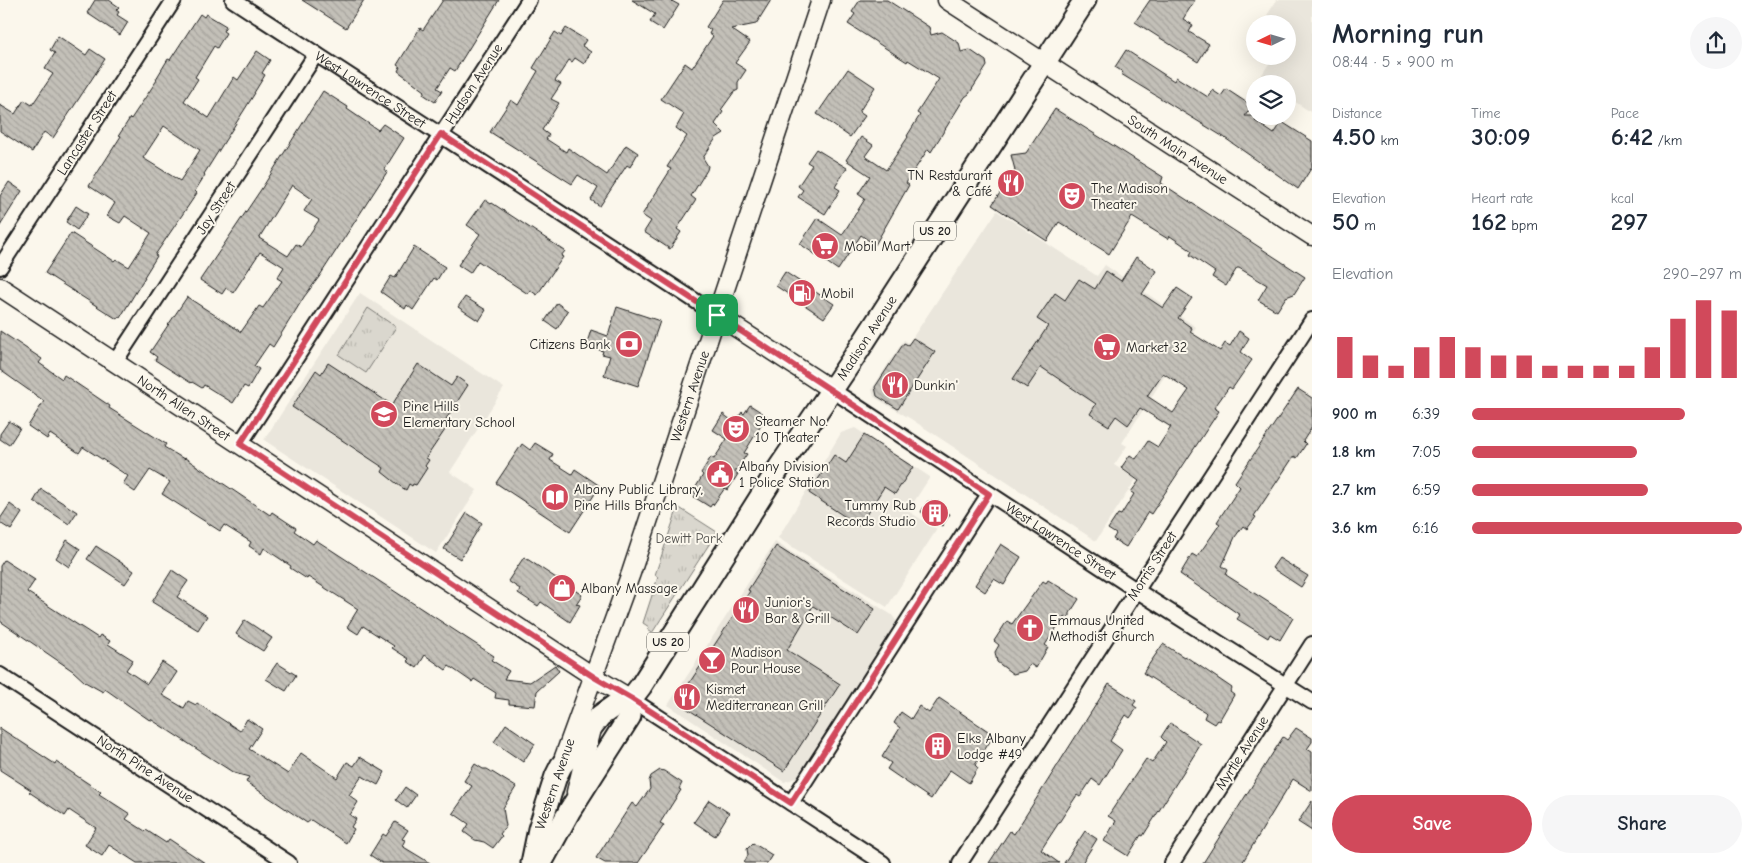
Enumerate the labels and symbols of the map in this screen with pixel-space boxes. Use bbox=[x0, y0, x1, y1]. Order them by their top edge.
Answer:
north arrow bbox=[1246, 15, 1296, 65]
street label: Hudson Avenue bbox=[442, 40, 506, 128]
street label: West Lawrence Street bbox=[312, 47, 430, 132]
street label: Lancaster Street bbox=[53, 87, 121, 178]
street label: South Main Avenue bbox=[1125, 111, 1231, 188]
place label: TN Restaurant & Café bbox=[908, 167, 993, 200]
restaurant icon: TN Restaurant & Café bbox=[996, 168, 1026, 198]
street label: Jay Street bbox=[193, 178, 240, 238]
place label: The Madison Theater bbox=[1091, 180, 1168, 213]
theatre icon: The Madison Theater bbox=[1057, 181, 1087, 211]
road number: US 20 bbox=[914, 222, 956, 240]
supermarket icon: Mobil Mart bbox=[810, 231, 840, 261]
place label: Mobil Mart bbox=[844, 238, 911, 255]
fuel station icon: Mobil bbox=[787, 278, 817, 308]
place label: Mobil bbox=[821, 285, 854, 302]
street label: Madison Avenue bbox=[832, 292, 900, 383]
pin bbox=[696, 294, 738, 336]
bank icon: Citizens Bank bbox=[614, 329, 644, 359]
supermarket icon: Market 32 bbox=[1092, 332, 1122, 362]
place label: Citizens Bank bbox=[530, 336, 610, 353]
place label: Market 32 bbox=[1126, 339, 1187, 356]
street label: Western Avenue bbox=[667, 348, 713, 444]
restaurant icon: Dunkin' bbox=[880, 370, 910, 400]
street label: North Allen Street bbox=[134, 371, 234, 445]
place label: Dunkin' bbox=[914, 377, 958, 394]
place label: Pine Hills Elementary School bbox=[403, 398, 515, 431]
school or university icon: Pine Hills Elementary School bbox=[369, 399, 399, 429]
place label: Steamer No. 10 Theater bbox=[755, 413, 828, 446]
theatre icon: Steamer No. 10 Theater bbox=[721, 414, 751, 444]
place label: Albany Division 1 Police Station bbox=[739, 458, 829, 491]
public building icon: Albany Division 1 Police Station bbox=[705, 459, 735, 489]
place label: Albany Public Library, Pine Hills Branch bbox=[574, 481, 703, 514]
library icon: Albany Public Library, Pine Hills Branch bbox=[540, 482, 570, 512]
place label: Tummy Rub Records Studio bbox=[827, 497, 916, 530]
building icon: Tummy Rub Records Studio bbox=[920, 498, 950, 528]
street label: West Lawrence Street bbox=[1002, 498, 1120, 584]
street label: Morris Street bbox=[1123, 527, 1181, 604]
park label: Dewitt Park bbox=[656, 530, 723, 547]
shop icon: Albany Massage bbox=[547, 573, 577, 603]
place label: Albany Massage bbox=[581, 580, 678, 597]
place label: Junior's Bar & Grill bbox=[765, 594, 830, 627]
restaurant icon: Junior's Bar & Grill bbox=[731, 595, 761, 625]
place label: Emmaus United Methodist Church bbox=[1049, 612, 1154, 645]
church icon: Emmaus United Methodist Church bbox=[1015, 613, 1045, 643]
road number: US 20 bbox=[647, 632, 689, 652]
place label: Madison Pour House bbox=[731, 644, 801, 677]
bar icon: Madison Pour House bbox=[697, 645, 727, 675]
place label: Kismet Mediterranean Grill bbox=[706, 681, 823, 714]
restaurant icon: Kismet Mediterranean Grill bbox=[672, 682, 702, 712]
street label: Myrtle Avenue bbox=[1212, 713, 1272, 793]
place label: Elks Albany Lodge #49 bbox=[957, 730, 1026, 763]
building icon: Elks Albany Lodge #49 bbox=[923, 731, 953, 761]
street label: North Pine Avenue bbox=[94, 732, 196, 806]
street label: Western Avenue bbox=[531, 736, 579, 832]

